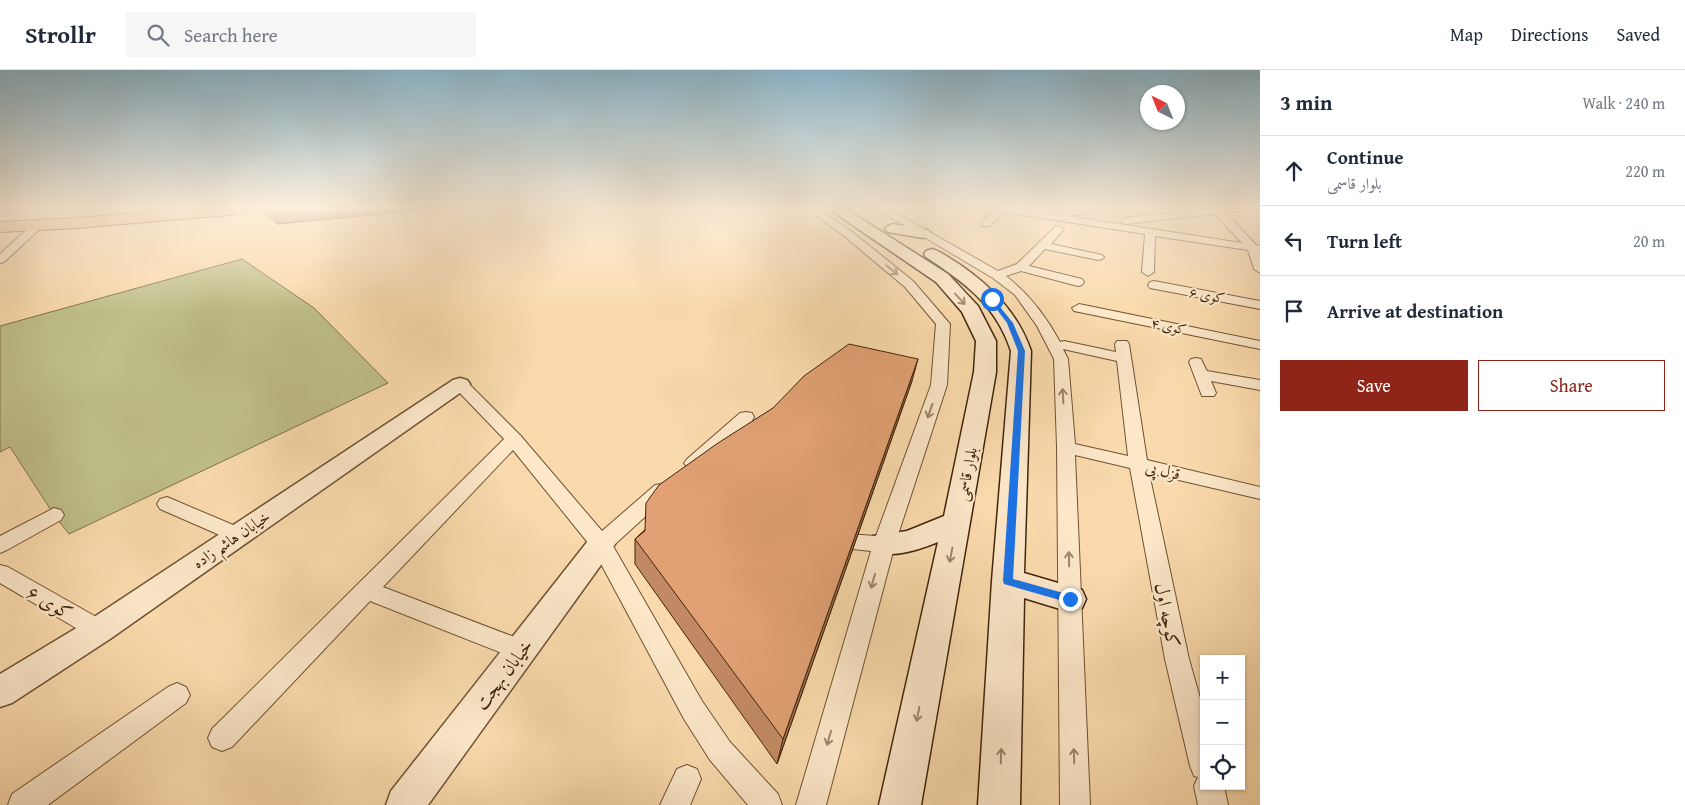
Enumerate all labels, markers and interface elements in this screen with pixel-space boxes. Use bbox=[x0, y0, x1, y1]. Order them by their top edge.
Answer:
search box bbox=[126, 12, 476, 57]
text: Strollr bbox=[25, 17, 96, 52]
icon: search bbox=[144, 21, 172, 49]
text: Search here bbox=[184, 21, 278, 49]
text: Map bbox=[1450, 21, 1483, 48]
text: Directions bbox=[1511, 21, 1588, 48]
text: Saved bbox=[1616, 21, 1660, 48]
north arrow bbox=[1140, 85, 1185, 130]
text: 3 min bbox=[1280, 87, 1332, 118]
text: Walk · 240 m bbox=[1582, 91, 1665, 115]
text: Continue bbox=[1327, 143, 1404, 171]
icon: ahead bbox=[1280, 157, 1308, 185]
text: 220 m bbox=[1625, 159, 1665, 183]
text: بلوار قاسمی bbox=[1327, 171, 1382, 195]
icon: left bbox=[1280, 227, 1308, 255]
text: Turn left bbox=[1327, 227, 1402, 255]
text: 20 m bbox=[1633, 229, 1665, 253]
one-way arrow bbox=[886, 265, 899, 276]
street label: کوی ۶ bbox=[1187, 282, 1227, 308]
route start bbox=[981, 288, 1004, 311]
one-way arrow bbox=[955, 292, 966, 305]
icon: arrive bbox=[1280, 297, 1308, 325]
text: Arrive at destination bbox=[1327, 297, 1503, 325]
street label: کوی ۴ bbox=[1149, 312, 1189, 340]
button: Save bbox=[1280, 360, 1468, 411]
button: Share bbox=[1478, 360, 1665, 411]
one-way arrow bbox=[1059, 389, 1068, 405]
one-way arrow bbox=[925, 402, 934, 418]
street label: بلوار قاسمی bbox=[949, 445, 983, 503]
street label: قزل پی bbox=[1143, 454, 1183, 487]
street label: خیابان هاشم زاده bbox=[187, 504, 278, 578]
one-way arrow bbox=[945, 547, 955, 563]
one-way arrow bbox=[1064, 551, 1073, 567]
one-way arrow bbox=[868, 573, 878, 589]
street label: کوی ۶ bbox=[22, 578, 78, 626]
street label: کوچه اول bbox=[1148, 580, 1188, 650]
route end bbox=[1059, 588, 1082, 611]
street label: خیابان بهجت bbox=[467, 632, 539, 716]
map controls bbox=[1200, 655, 1245, 790]
button: + bbox=[1200, 655, 1245, 700]
button: − bbox=[1200, 700, 1245, 745]
one-way arrow bbox=[913, 706, 922, 722]
one-way arrow bbox=[824, 729, 834, 745]
button: locate bbox=[1200, 745, 1245, 790]
one-way arrow bbox=[996, 749, 1006, 765]
one-way arrow bbox=[1069, 749, 1079, 765]

